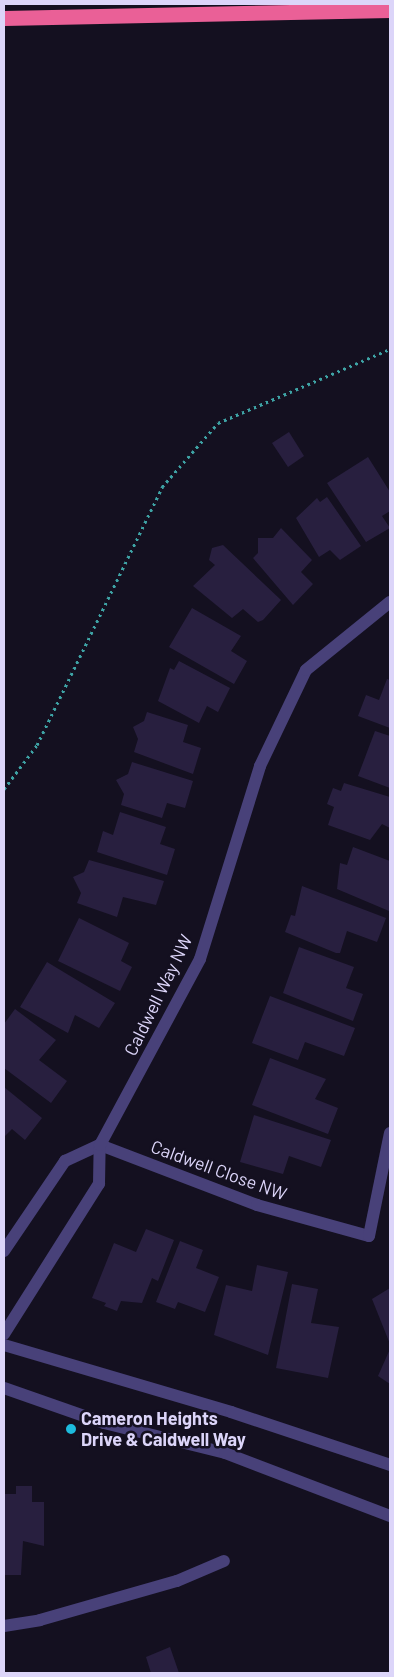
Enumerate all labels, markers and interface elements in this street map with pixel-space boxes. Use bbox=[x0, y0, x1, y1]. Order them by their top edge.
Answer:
street label: Caldwell Way NW bbox=[119, 931, 197, 1059]
street label: Caldwell Close NW bbox=[148, 1135, 290, 1205]
place label: Cameron Heights Drive & Caldwell Way bbox=[81, 1408, 246, 1450]
marker: Cameron Heights Drive & Caldwell Way bbox=[65, 1423, 77, 1435]

